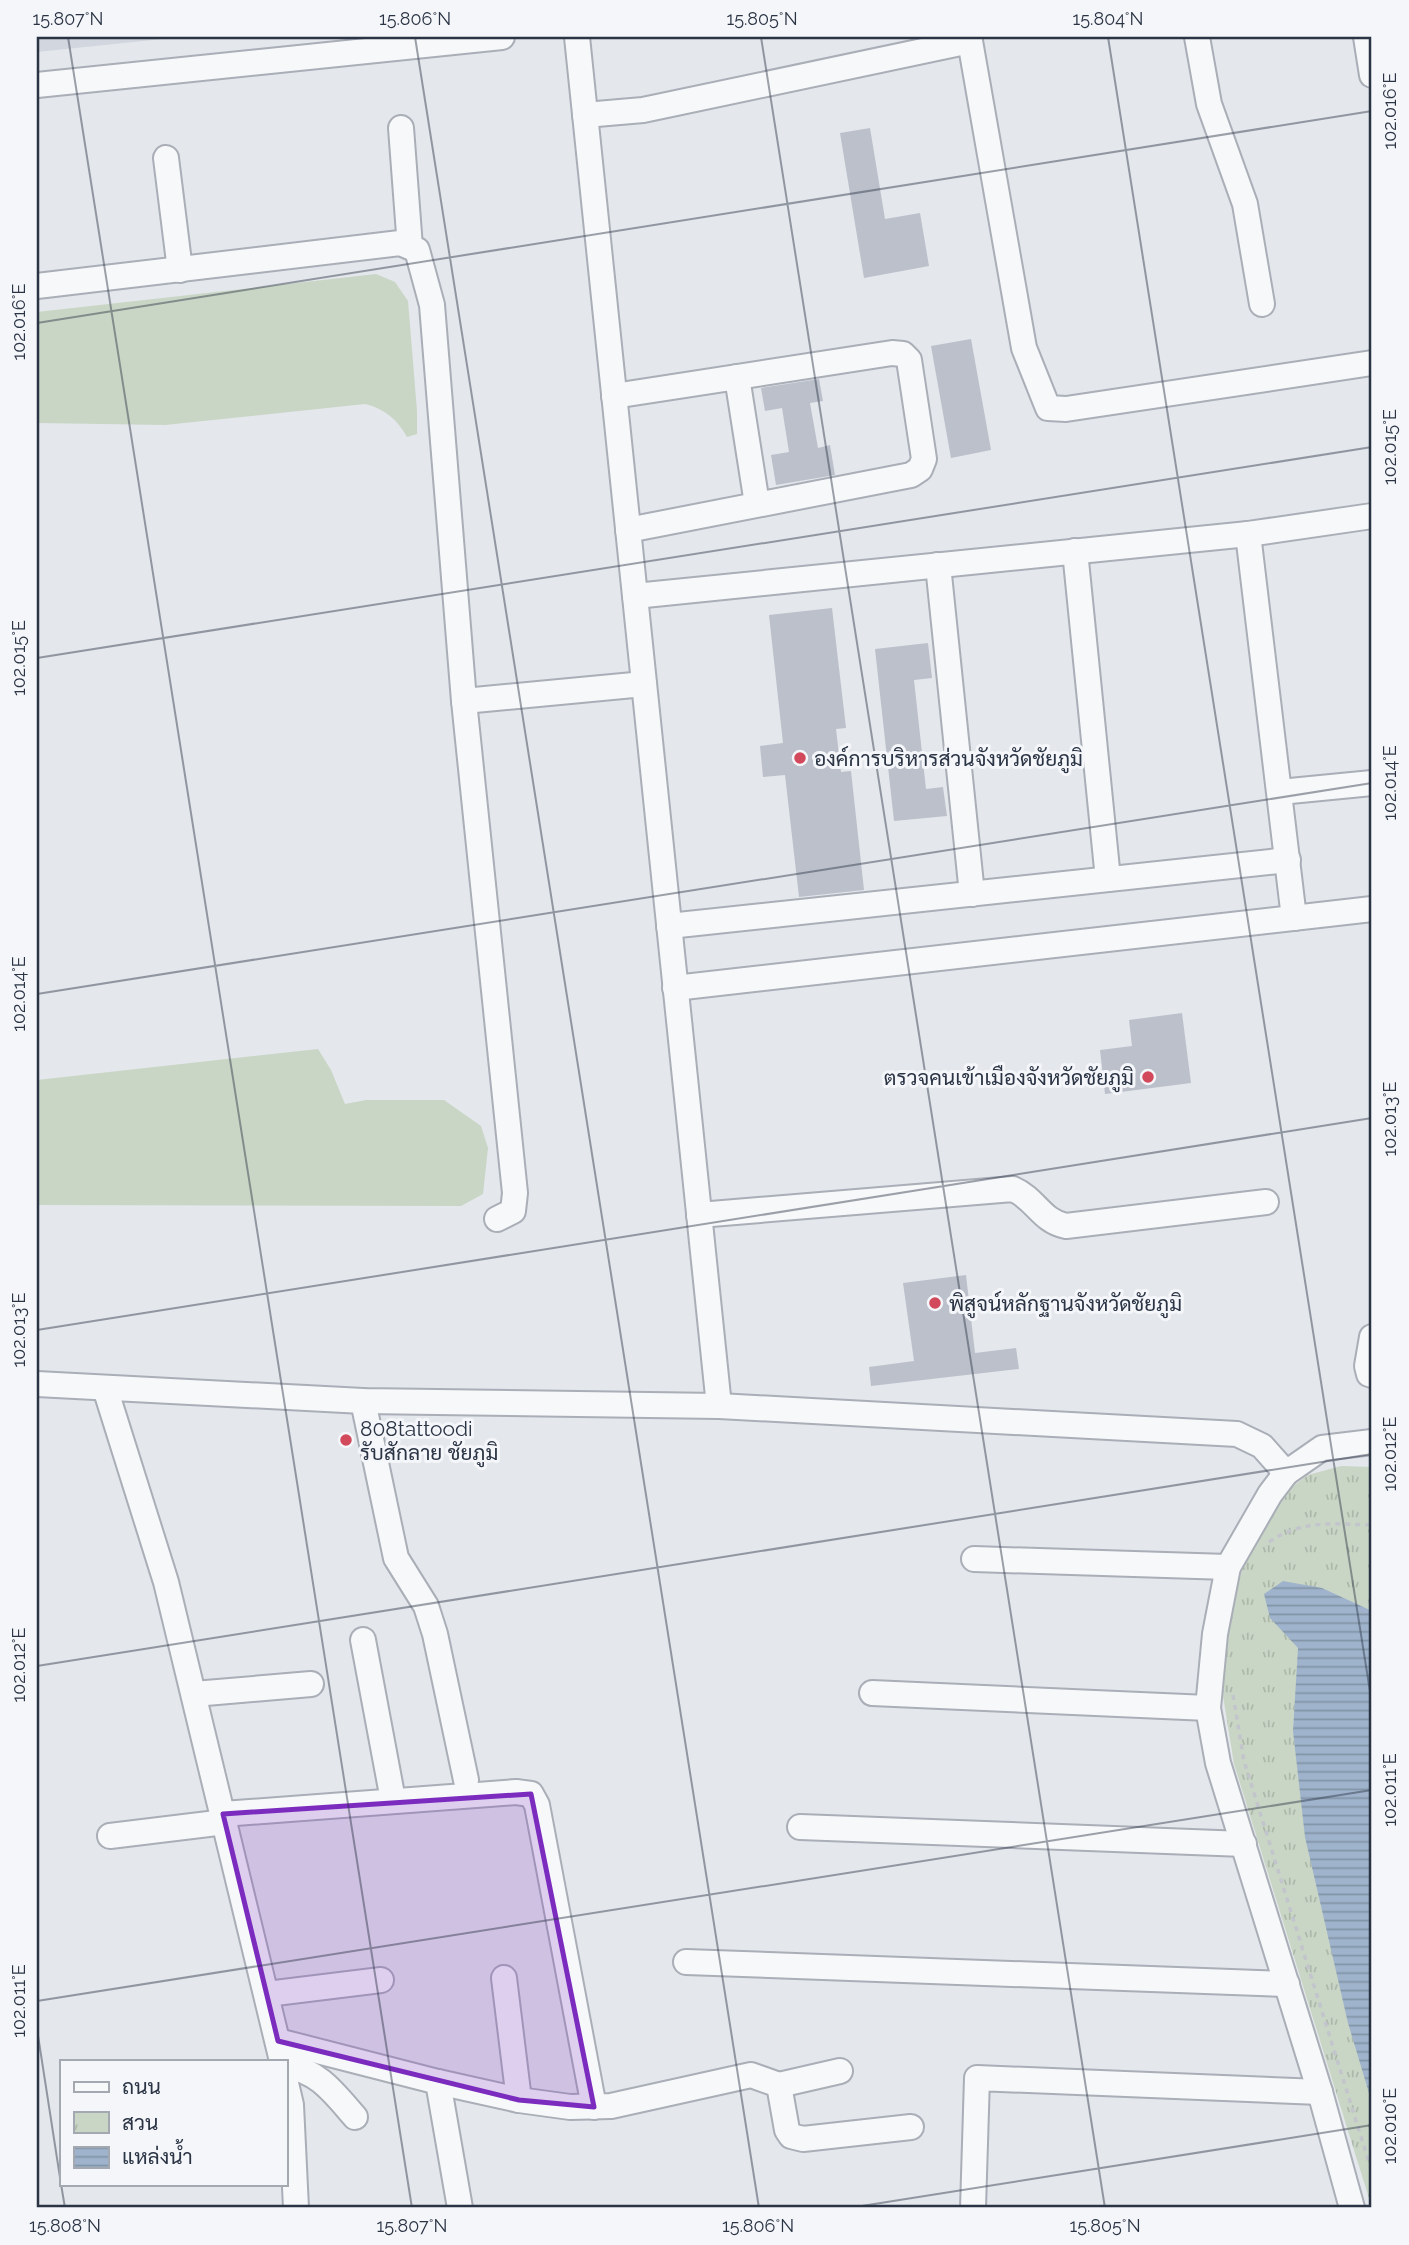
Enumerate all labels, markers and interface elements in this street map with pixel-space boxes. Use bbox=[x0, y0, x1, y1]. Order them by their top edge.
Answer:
text: 15.807°N bbox=[33, 8, 103, 29]
text: 15.806°N bbox=[379, 8, 451, 29]
text: 15.805°N bbox=[726, 8, 798, 29]
text: 15.804°N bbox=[1073, 8, 1143, 29]
text: 102.016°E bbox=[1379, 73, 1400, 149]
text: 102.016°E bbox=[8, 284, 29, 360]
text: 102.015°E bbox=[1379, 409, 1400, 485]
text: 102.015°E bbox=[8, 620, 29, 696]
place label: องค์การบริหารส่วนจังหวัดชัยภูมิ bbox=[814, 745, 1083, 774]
text: 102.014°E bbox=[1379, 745, 1400, 821]
marker: องค์การบริหารส่วนจังหวัดชัยภูมิ bbox=[792, 750, 808, 766]
text: 102.014°E bbox=[8, 956, 29, 1032]
place label: ตรวจคนเข้าเมืองจังหวัดชัยภูมิ bbox=[884, 1064, 1134, 1093]
marker: ตรวจคนเข้าเมืองจังหวัดชัยภูมิ bbox=[1140, 1069, 1156, 1085]
text: 102.013°E bbox=[1379, 1081, 1400, 1157]
place label: พิสูจน์หลักฐานจังหวัดชัยภูมิ bbox=[949, 1290, 1182, 1319]
text: 102.013°E bbox=[8, 1292, 29, 1368]
marker: พิสูจน์หลักฐานจังหวัดชัยภูมิ bbox=[927, 1295, 943, 1311]
place label: 808tattoodi รับสักลาย ชัยภูมิ bbox=[360, 1416, 498, 1468]
text: 102.012°E bbox=[1379, 1416, 1400, 1492]
marker: 808tattoodi รับสักลาย ชัยภูมิ bbox=[338, 1432, 354, 1448]
text: 102.012°E bbox=[8, 1627, 29, 1703]
text: 102.011°E bbox=[1379, 1753, 1400, 1827]
text: 102.011°E bbox=[8, 1964, 29, 2038]
legend bbox=[60, 2060, 287, 2186]
text: ถนน bbox=[122, 2074, 161, 2099]
text: 102.010°E bbox=[1379, 2088, 1400, 2164]
text: สวน bbox=[122, 2110, 158, 2135]
text: แหล่งน้ำ bbox=[122, 2139, 193, 2169]
text: 15.808°N bbox=[29, 2215, 101, 2236]
text: 15.807°N bbox=[377, 2215, 447, 2236]
text: 15.806°N bbox=[722, 2215, 794, 2236]
text: 15.805°N bbox=[1069, 2215, 1141, 2236]

